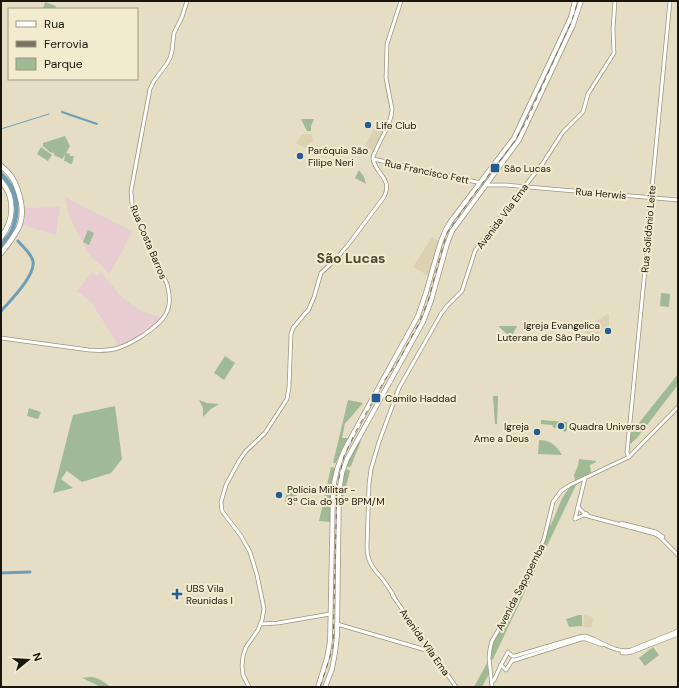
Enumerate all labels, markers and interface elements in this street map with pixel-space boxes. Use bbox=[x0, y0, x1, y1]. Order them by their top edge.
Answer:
legend bbox=[8, 8, 138, 80]
text: Rua bbox=[44, 16, 65, 32]
text: Ferrovia bbox=[44, 36, 88, 52]
text: Parque bbox=[44, 56, 83, 72]
place label: Life Club bbox=[376, 119, 417, 132]
marker: Life Club bbox=[363, 120, 373, 130]
place label: Paróquia São Filipe Neri bbox=[308, 144, 368, 169]
marker: Paróquia São Filipe Neri bbox=[295, 151, 305, 161]
street label: Rua Francisco Fett bbox=[384, 156, 470, 187]
marker: São Lucas bbox=[489, 162, 501, 174]
place label: São Lucas bbox=[504, 162, 551, 175]
street label: Avenida Vila Ema bbox=[474, 181, 531, 252]
street label: Rua Herwis bbox=[575, 185, 627, 202]
street label: Rua Solidônio Leite bbox=[638, 185, 659, 273]
street label: Rua Costa Barros bbox=[127, 203, 170, 281]
district label: São Lucas bbox=[316, 249, 386, 267]
place label: Igreja Evangelica Luterana de São Paulo bbox=[497, 319, 600, 344]
marker: Igreja Evangelica Luterana de São Paulo bbox=[603, 326, 613, 336]
marker: Camilo Haddad bbox=[370, 392, 382, 404]
place label: Camilo Haddad bbox=[385, 392, 456, 405]
place label: Igreja Ame a Deus bbox=[474, 420, 529, 445]
place label: Quadra Universo bbox=[569, 420, 646, 433]
marker: Quadra Universo bbox=[556, 421, 566, 431]
marker: Igreja Ame a Deus bbox=[532, 427, 542, 437]
place label: Polícia Militar - 3ª Cia. do 19º BPM/M bbox=[287, 483, 385, 508]
marker: Polícia Militar - 3ª Cia. do 19º BPM/M bbox=[274, 490, 284, 500]
street label: Avenida Sapopemba bbox=[493, 542, 548, 633]
place label: UBS Vila Reunidas I bbox=[186, 582, 233, 607]
marker: UBS Vila Reunidas I bbox=[171, 588, 183, 600]
street label: Avenida Vila Ema bbox=[397, 606, 453, 678]
north arrow bbox=[8, 640, 48, 680]
text: N bbox=[30, 651, 45, 663]

